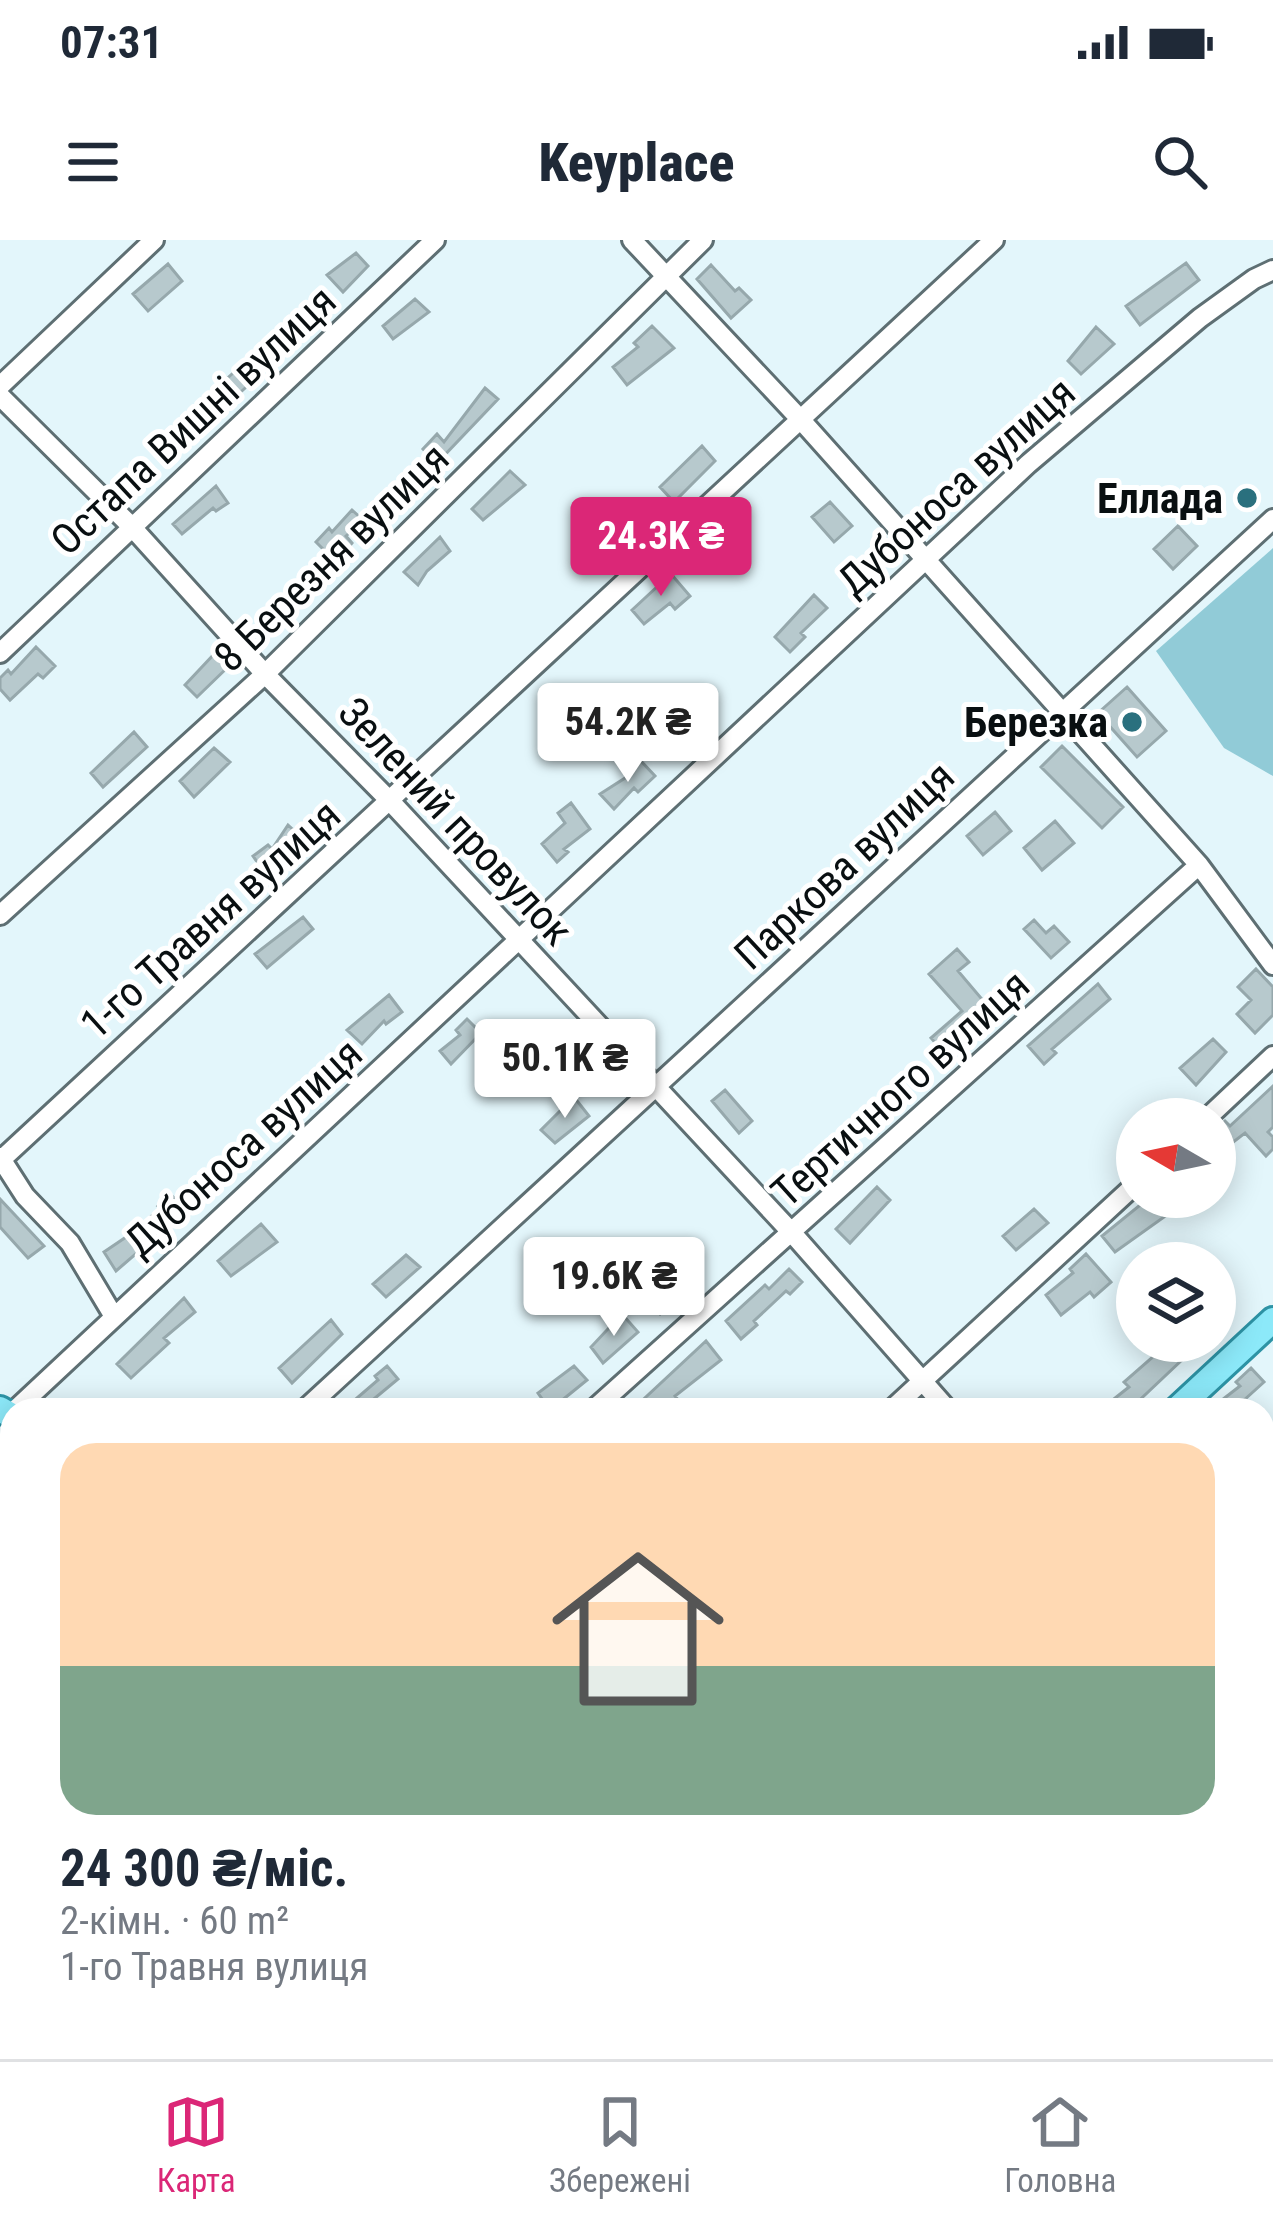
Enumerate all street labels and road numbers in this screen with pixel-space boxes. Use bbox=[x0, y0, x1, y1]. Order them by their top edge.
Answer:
street label: Остапа Вишні вулиця bbox=[41, 276, 346, 565]
street label: Дубоноса вулиця bbox=[828, 367, 1085, 605]
street label: 8 Березня вулиця bbox=[204, 433, 459, 681]
street label: Зелений провулок bbox=[329, 688, 583, 955]
street label: Паркова вулиця bbox=[725, 751, 964, 979]
street label: 1-го Травня вулиця bbox=[71, 790, 350, 1049]
street label: Тертичного вулиця bbox=[762, 960, 1039, 1217]
street label: Дубоноса вулиця bbox=[115, 1028, 372, 1266]

